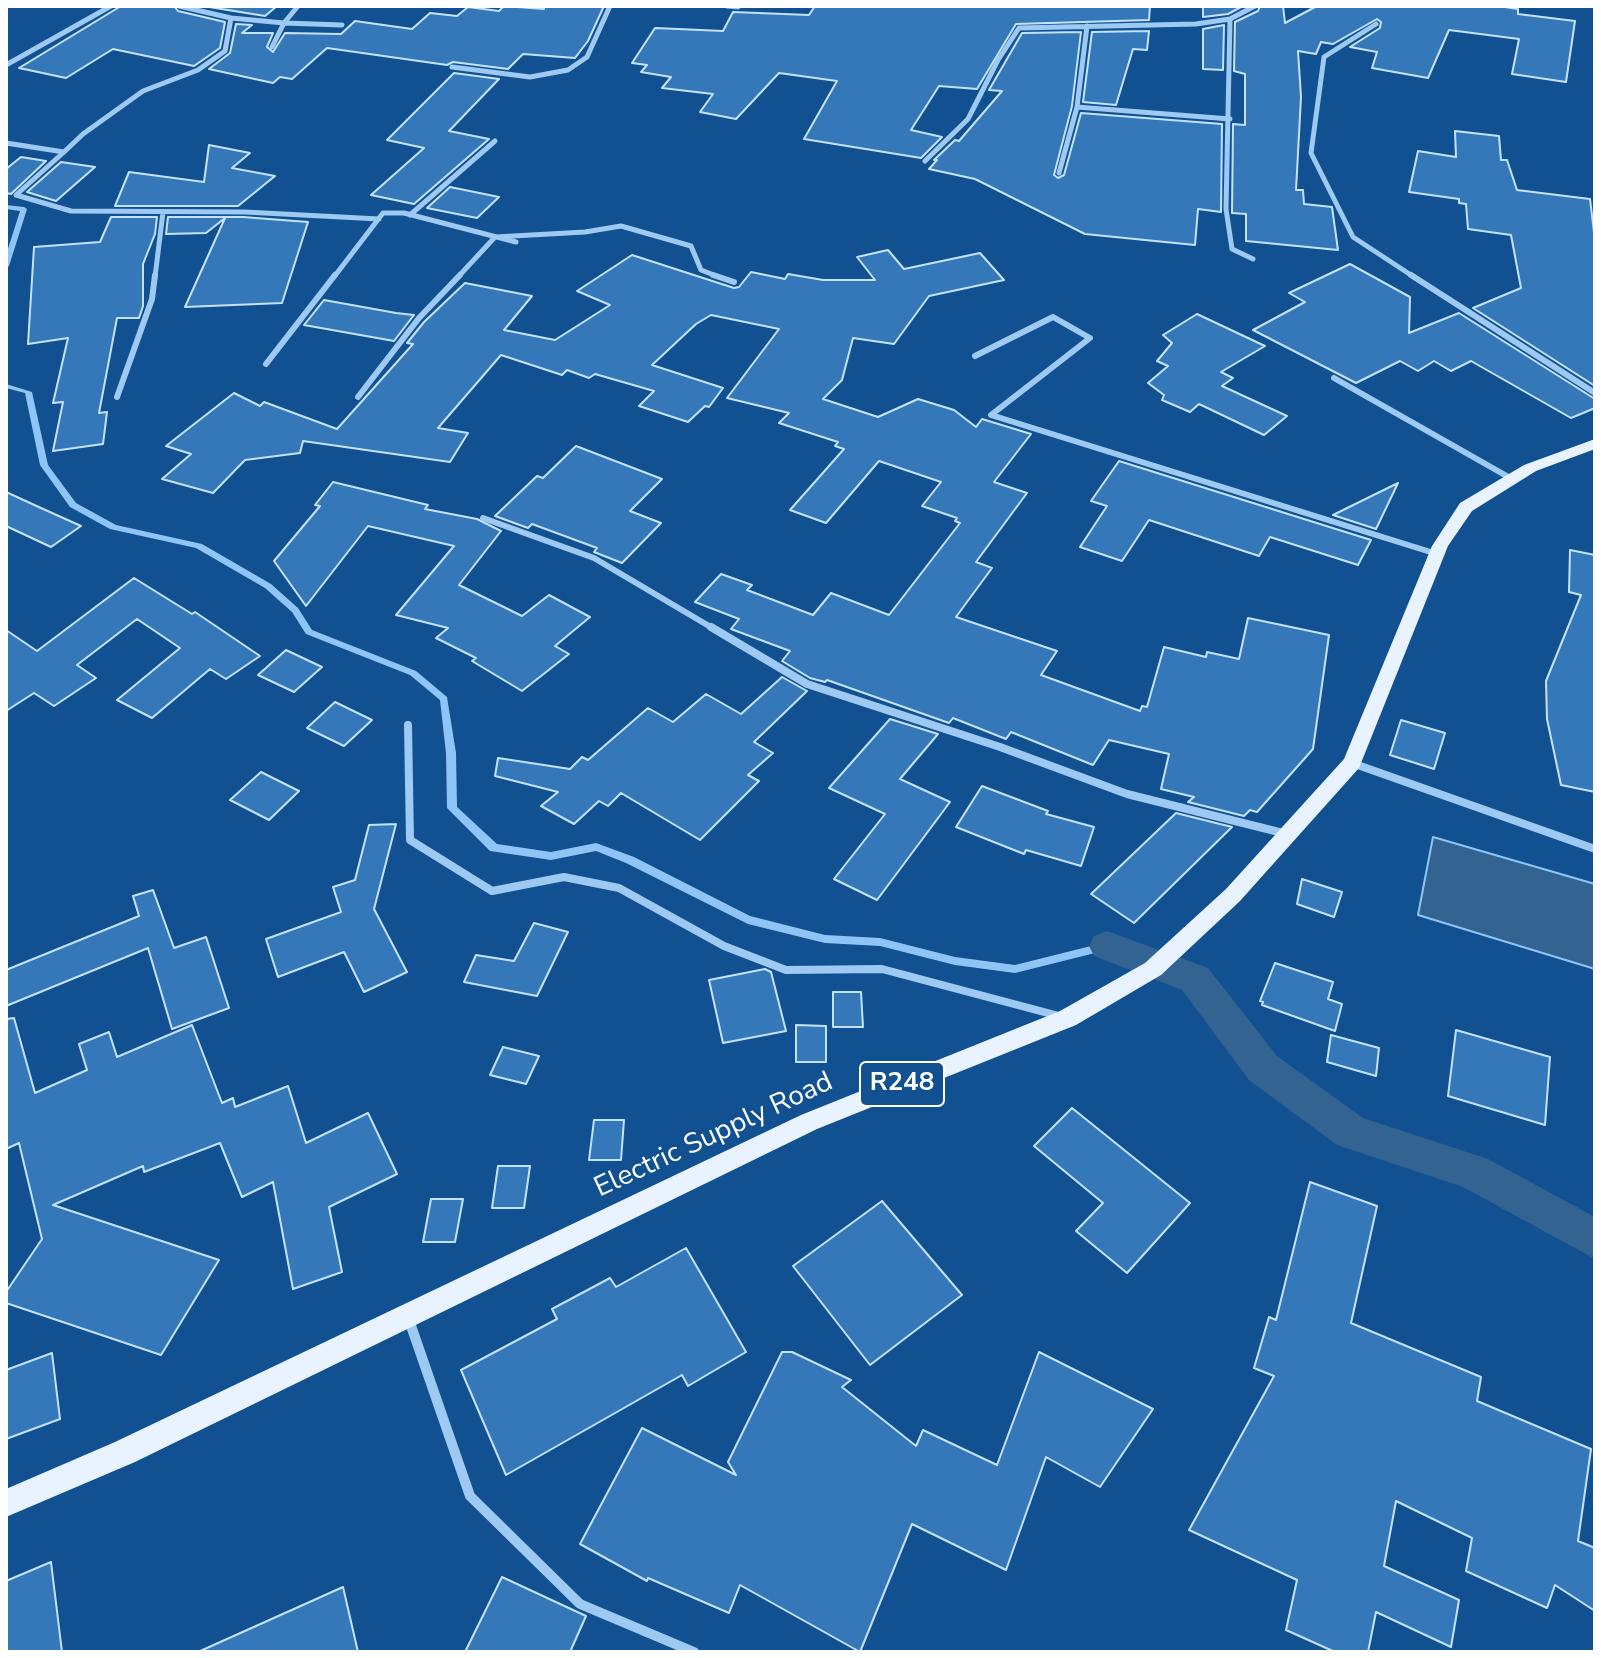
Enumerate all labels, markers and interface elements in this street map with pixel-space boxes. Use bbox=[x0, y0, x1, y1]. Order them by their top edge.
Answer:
road number: R248 bbox=[860, 1062, 944, 1106]
street label: Electric Supply Road bbox=[589, 1066, 839, 1206]

